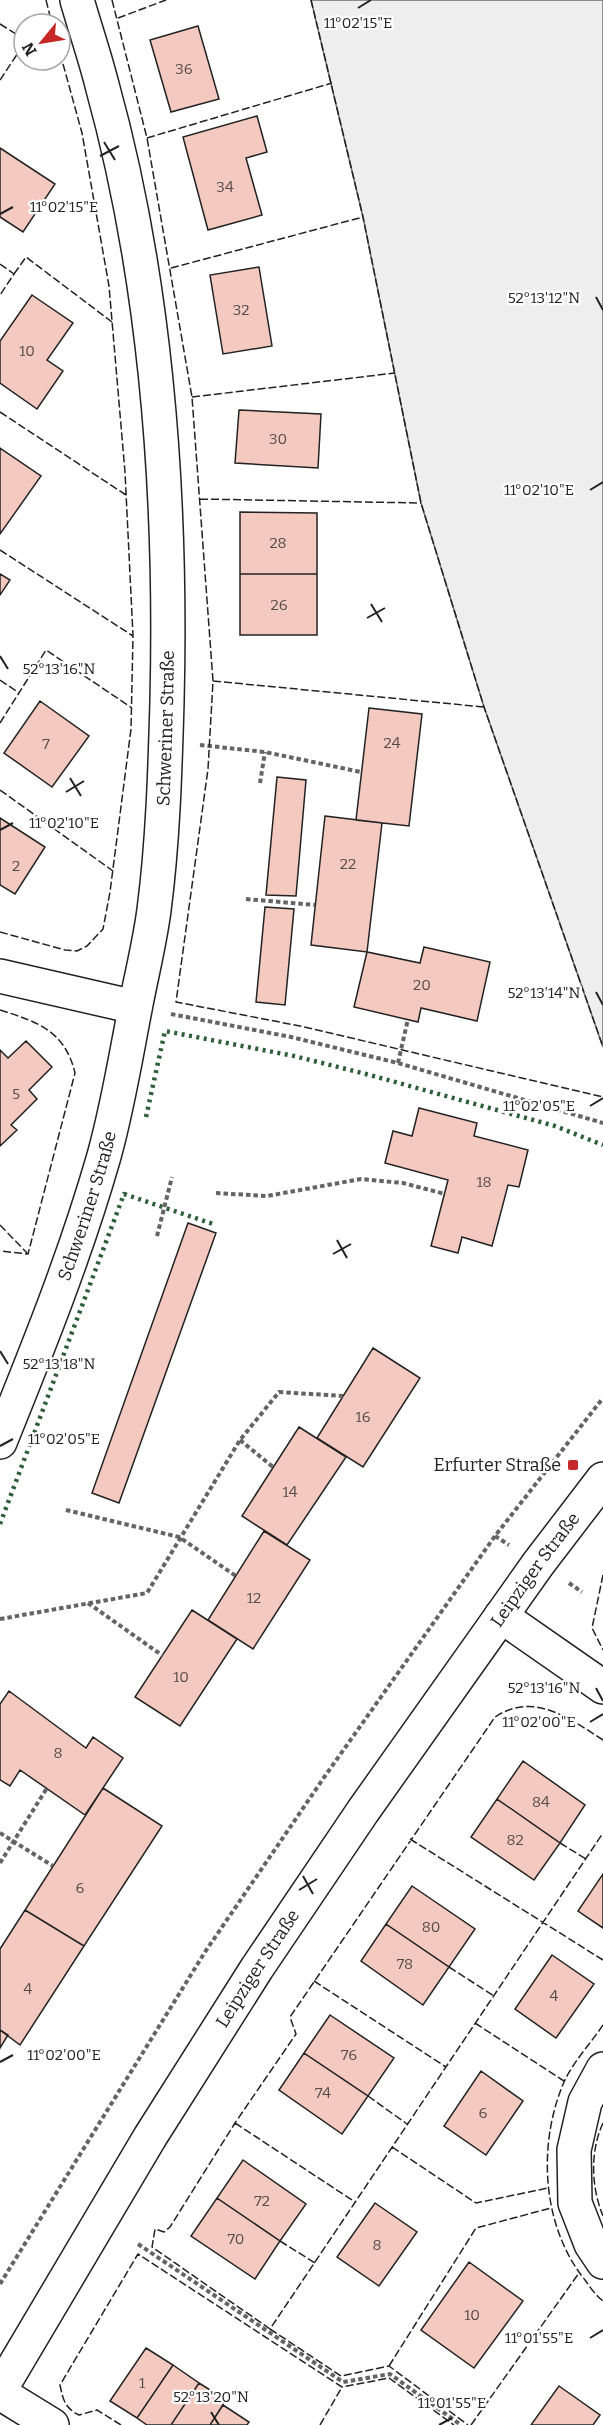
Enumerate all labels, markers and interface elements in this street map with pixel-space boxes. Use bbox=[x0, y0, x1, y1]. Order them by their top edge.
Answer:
north arrow bbox=[12, 12, 72, 72]
text: 11°02'15"E bbox=[324, 14, 392, 32]
text: N bbox=[18, 39, 41, 59]
house number: 36 bbox=[175, 60, 193, 78]
house number: 34 bbox=[216, 178, 234, 196]
text: 11°02'15"E bbox=[30, 198, 98, 216]
text: 52°13'12"N bbox=[508, 289, 580, 307]
house number: 32 bbox=[233, 301, 249, 319]
house number: 10 bbox=[19, 342, 35, 360]
house number: 30 bbox=[269, 430, 287, 448]
text: 11°02'10"E bbox=[504, 481, 574, 499]
house number: 28 bbox=[269, 534, 287, 552]
house number: 26 bbox=[271, 596, 288, 614]
street label: Schweriner Straße bbox=[152, 650, 179, 806]
text: 52°13'16"N bbox=[23, 660, 96, 678]
house number: 24 bbox=[384, 734, 401, 752]
house number: 7 bbox=[42, 735, 50, 753]
text: 11°02'10"E bbox=[29, 814, 99, 832]
house number: 22 bbox=[340, 855, 356, 873]
house number: 2 bbox=[12, 857, 20, 875]
house number: 20 bbox=[413, 976, 431, 994]
text: 52°13'14"N bbox=[508, 984, 581, 1002]
house number: 5 bbox=[12, 1085, 20, 1103]
text: 11°02'05"E bbox=[503, 1097, 575, 1115]
street label: Schweriner Straße bbox=[53, 1129, 121, 1284]
house number: 18 bbox=[476, 1173, 492, 1191]
text: 52°13'18"N bbox=[23, 1355, 96, 1373]
house number: 16 bbox=[356, 1408, 371, 1426]
text: 11°02'05"E bbox=[28, 1430, 100, 1448]
place label: Erfurter Straße bbox=[433, 1454, 561, 1476]
marker: Erfurter Straße bbox=[566, 1458, 580, 1472]
house number: 14 bbox=[283, 1483, 298, 1501]
street label: Leipziger Straße bbox=[486, 1508, 584, 1631]
house number: 12 bbox=[247, 1589, 261, 1607]
house number: 10 bbox=[173, 1668, 189, 1686]
text: 52°13'16"N bbox=[508, 1679, 581, 1697]
text: 11°02'00"E bbox=[502, 1713, 576, 1731]
house number: 8 bbox=[53, 1744, 63, 1762]
house number: 84 bbox=[532, 1793, 550, 1811]
house number: 82 bbox=[506, 1831, 524, 1849]
house number: 6 bbox=[76, 1879, 85, 1897]
street label: Leipziger Straße bbox=[211, 1905, 304, 2032]
house number: 80 bbox=[422, 1918, 440, 1936]
house number: 78 bbox=[397, 1955, 413, 1973]
house number: 4 bbox=[24, 1980, 33, 1998]
house number: 4 bbox=[550, 1987, 559, 2005]
text: 11°02'00"E bbox=[27, 2046, 101, 2064]
house number: 76 bbox=[341, 2046, 357, 2064]
house number: 74 bbox=[315, 2084, 331, 2102]
house number: 6 bbox=[479, 2104, 488, 2122]
house number: 72 bbox=[254, 2192, 270, 2210]
house number: 70 bbox=[228, 2230, 244, 2248]
house number: 8 bbox=[372, 2236, 382, 2254]
house number: 10 bbox=[464, 2306, 480, 2324]
text: 11°01'55"E bbox=[505, 2329, 573, 2347]
house number: 1 bbox=[139, 2374, 145, 2392]
text: 52°13'20"N bbox=[173, 2388, 249, 2406]
text: 11°01'55"E bbox=[418, 2394, 486, 2412]

